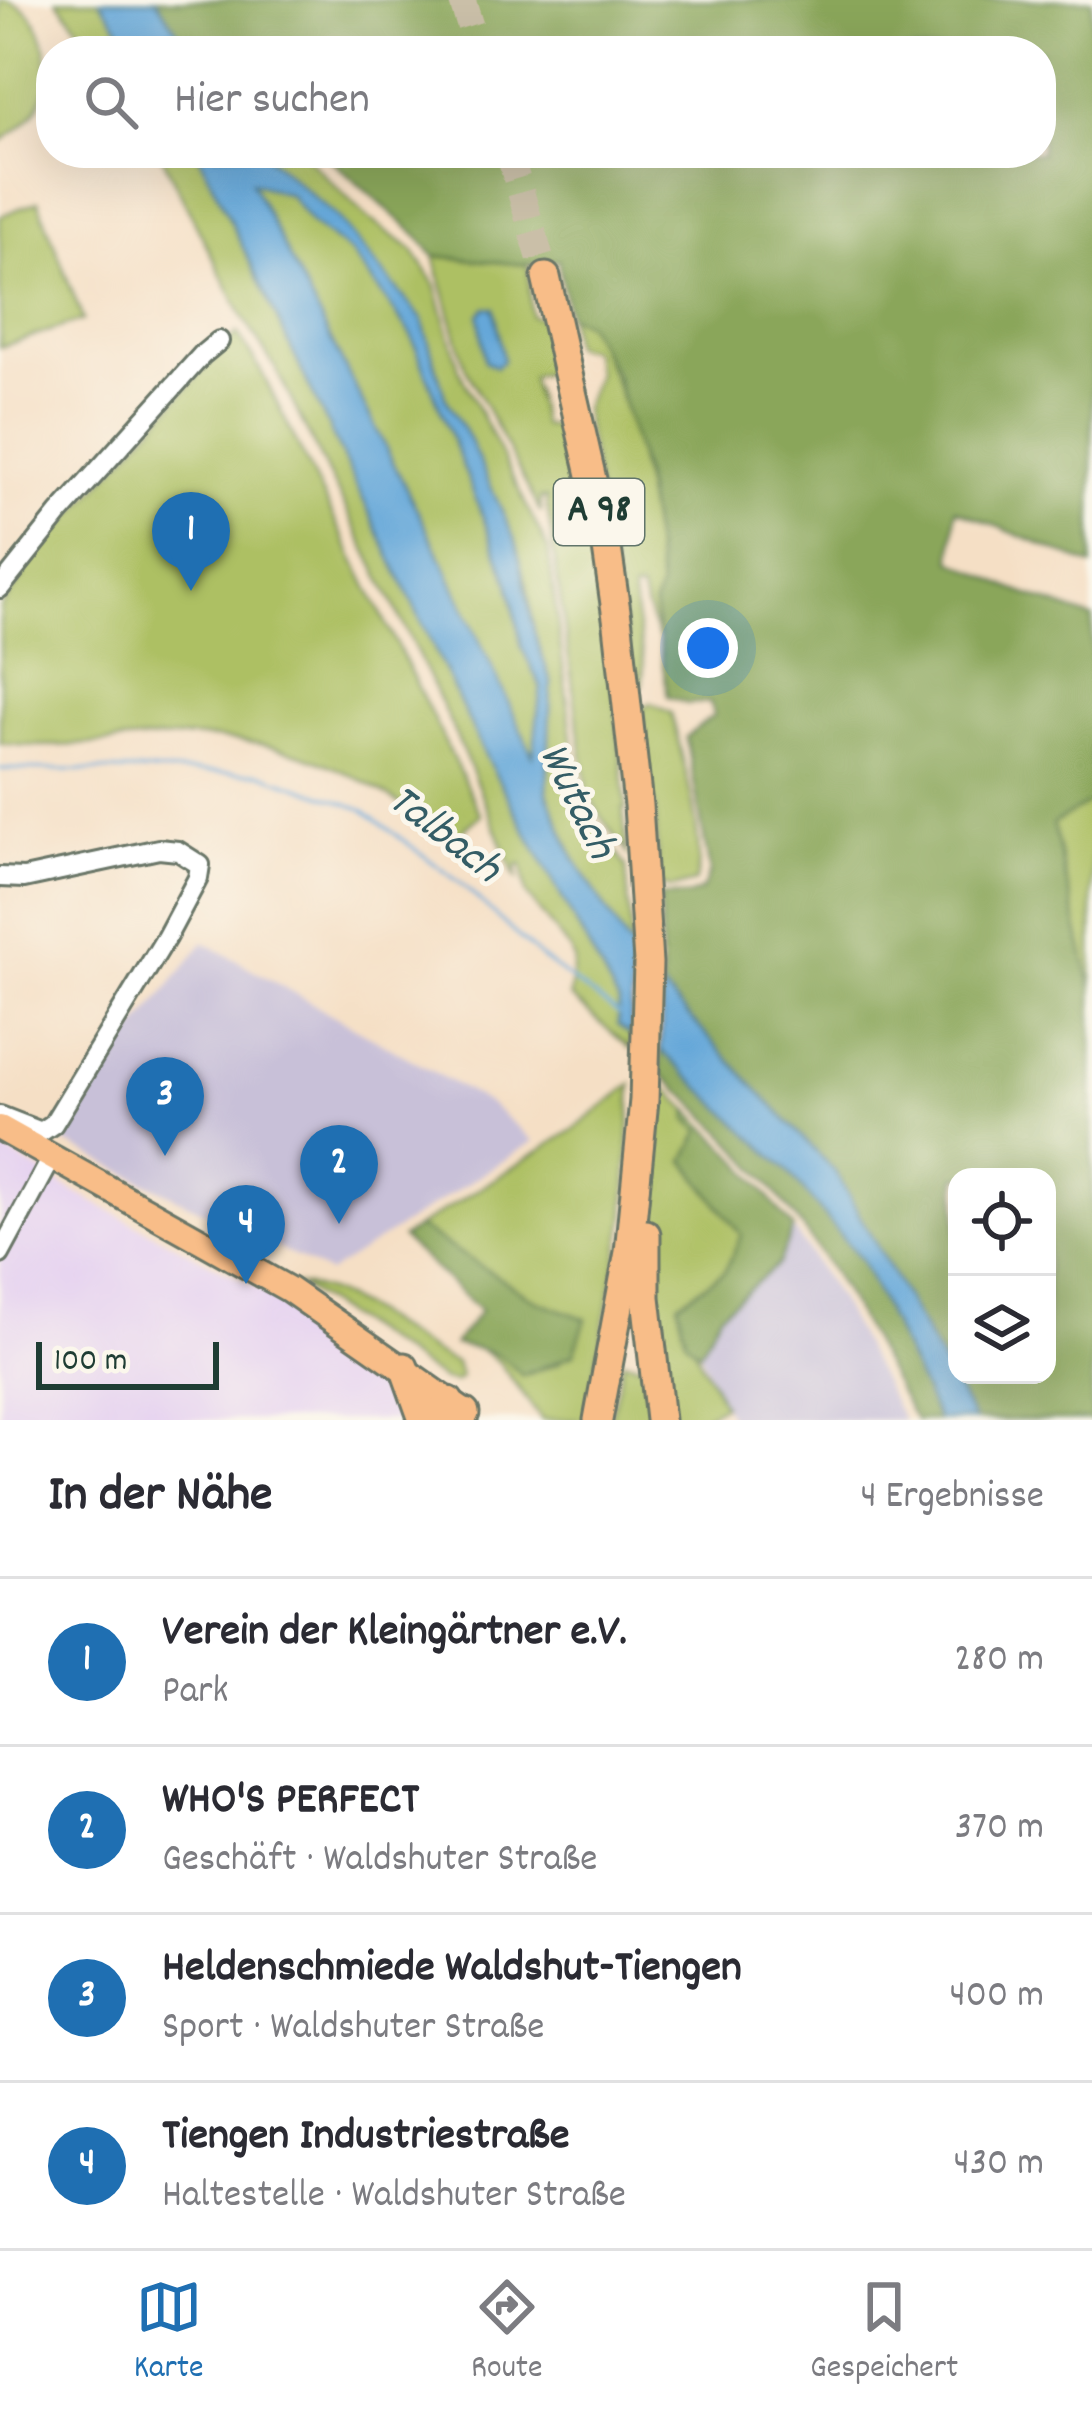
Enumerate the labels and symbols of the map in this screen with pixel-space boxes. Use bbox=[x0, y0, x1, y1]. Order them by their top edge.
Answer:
road number: A 98 bbox=[554, 479, 644, 545]
pin: 1 bbox=[152, 492, 230, 591]
your location bbox=[678, 618, 738, 678]
water label: Wutach bbox=[520, 733, 631, 872]
water label: Talbach bbox=[372, 771, 515, 902]
pin: 3 bbox=[126, 1057, 204, 1156]
pin: 2 bbox=[300, 1125, 378, 1224]
pin: 4 bbox=[207, 1185, 285, 1284]
scale bar bbox=[36, 1336, 219, 1389]

